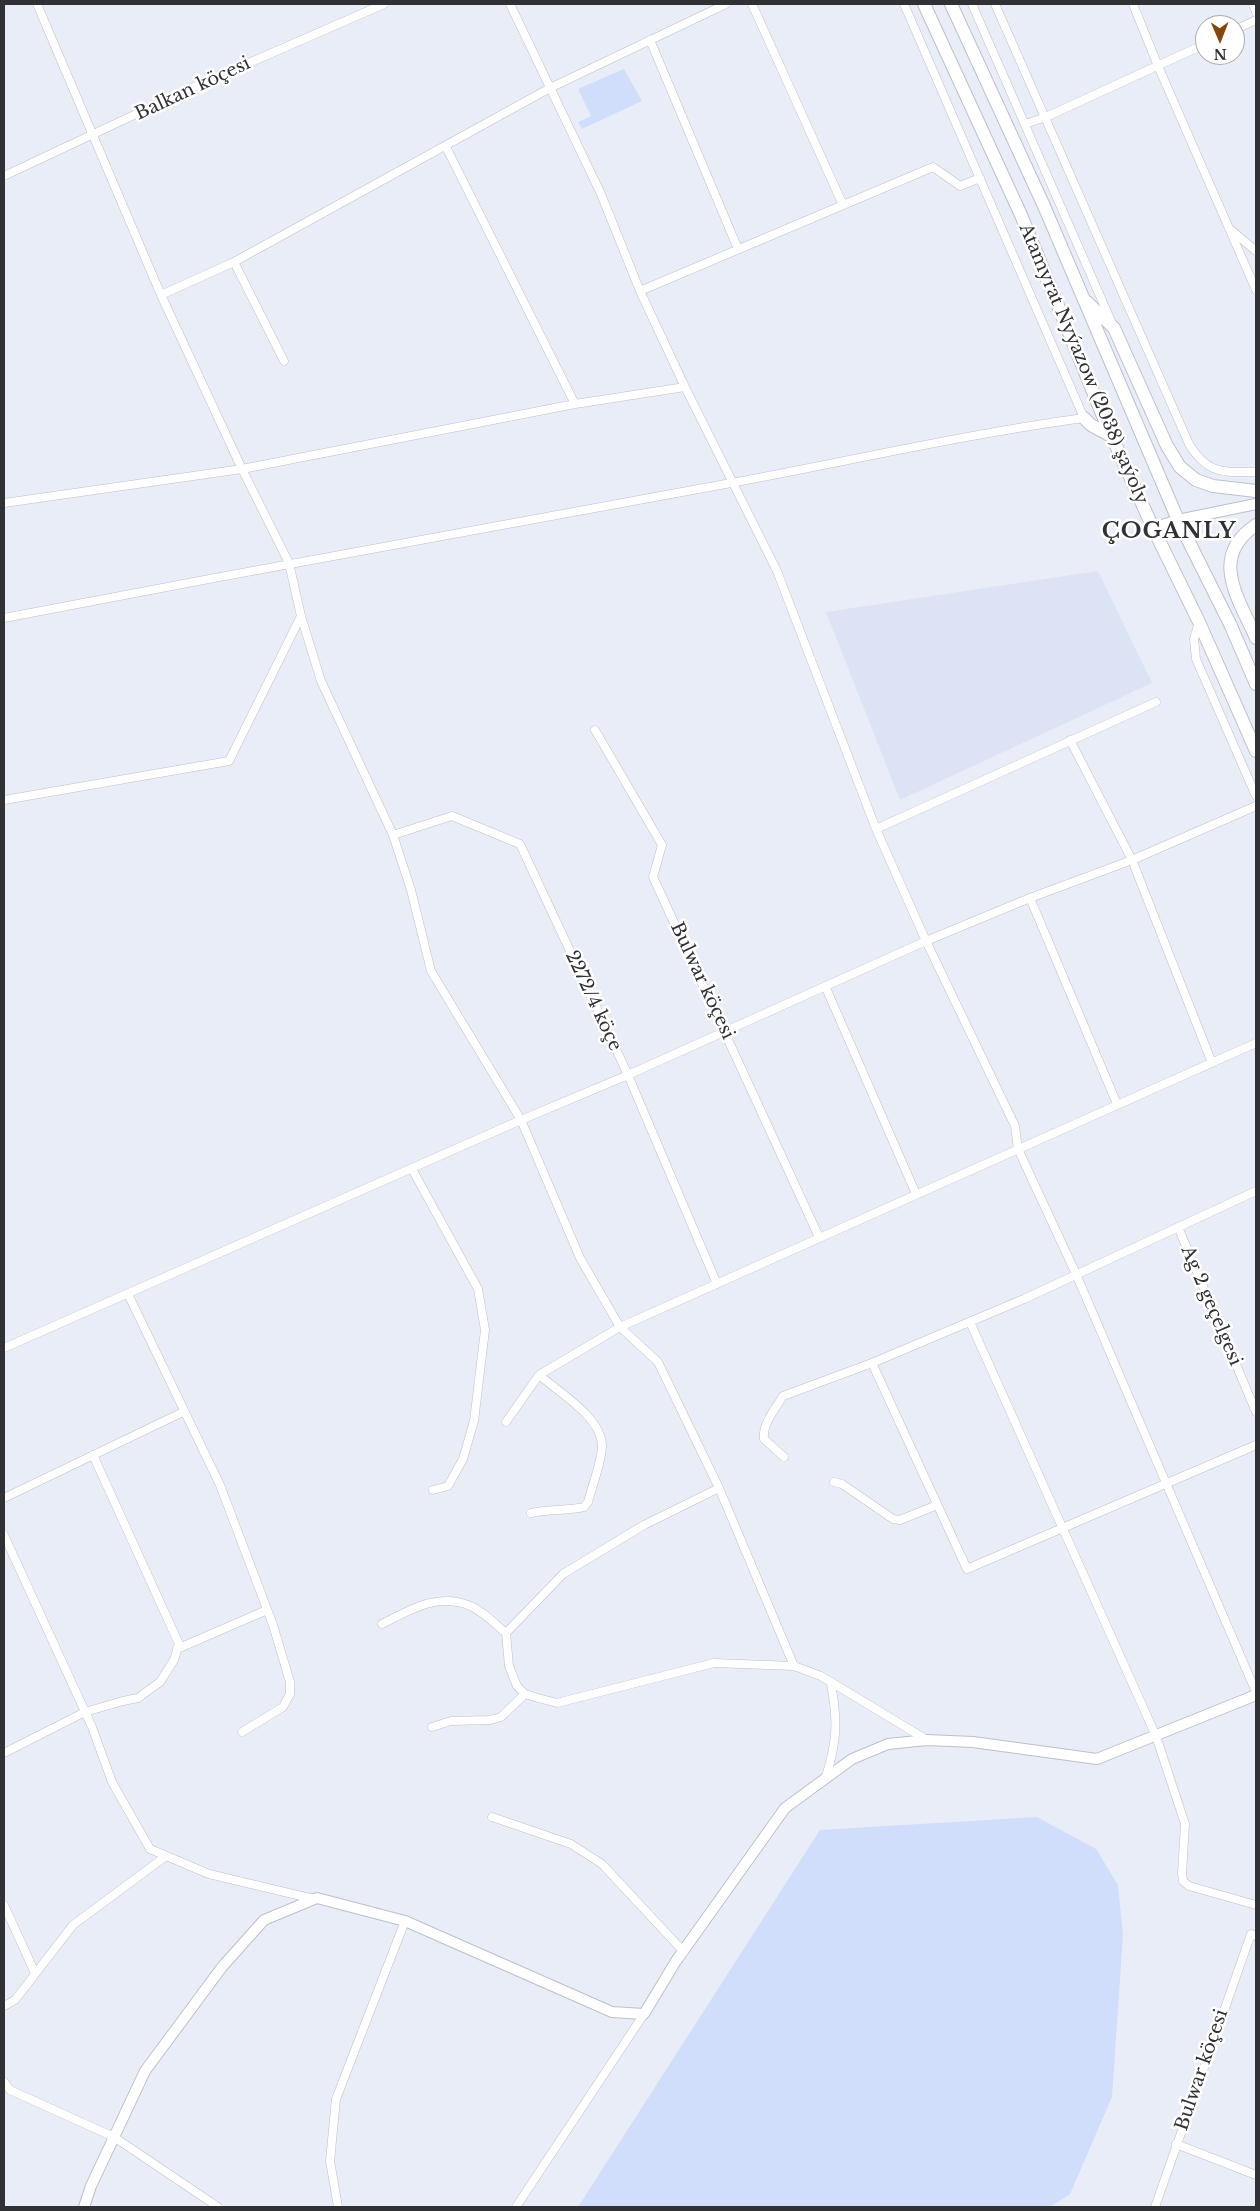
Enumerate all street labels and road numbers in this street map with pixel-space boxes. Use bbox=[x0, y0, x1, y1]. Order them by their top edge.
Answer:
street label: Balkan köçesi bbox=[132, 53, 254, 125]
street label: Atamyrat Nyýazow (2038) şaýoly bbox=[1014, 220, 1152, 508]
street label: Bulwar köçesi bbox=[665, 919, 739, 1043]
street label: 2272/4 köçe bbox=[560, 947, 626, 1055]
street label: Ag 2 geçelgesi bbox=[1176, 1243, 1246, 1369]
street label: Bulwar köçesi bbox=[1171, 2006, 1233, 2134]

